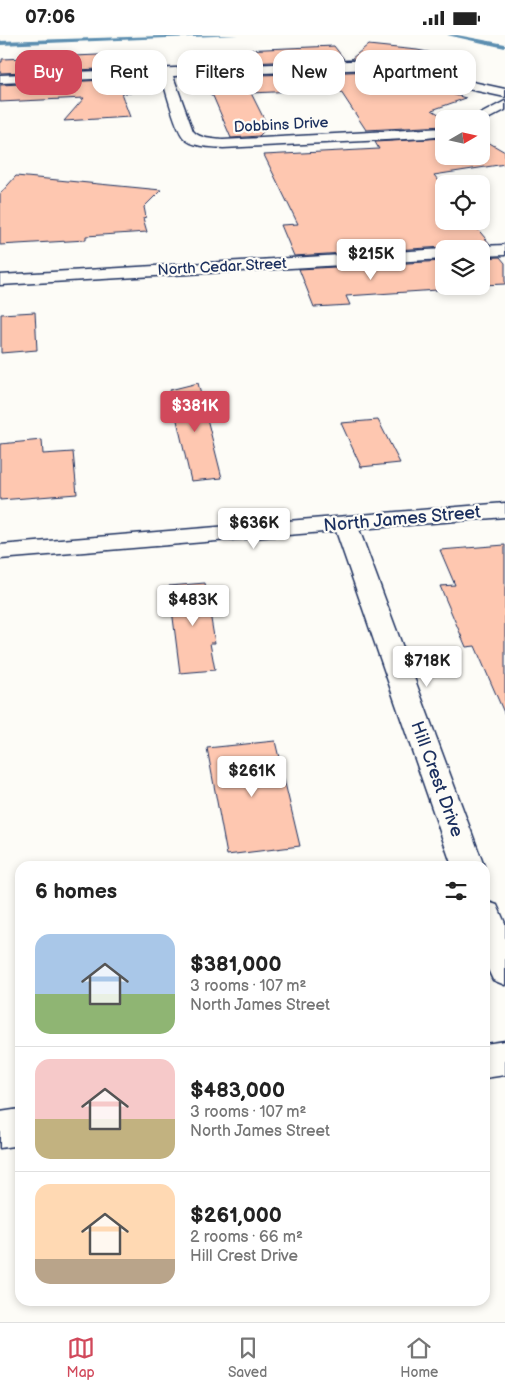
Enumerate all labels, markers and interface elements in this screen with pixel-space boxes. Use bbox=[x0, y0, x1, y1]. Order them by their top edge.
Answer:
text: 07:06 bbox=[25, 6, 75, 29]
chip: Buy bbox=[15, 50, 82, 95]
chip: Rent bbox=[92, 50, 167, 95]
chip: Filters bbox=[177, 50, 263, 95]
chip: New bbox=[273, 50, 345, 95]
chip: Apartment bbox=[355, 50, 476, 95]
north arrow bbox=[435, 110, 490, 165]
map controls bbox=[435, 110, 490, 295]
street label: Dobbins Drive bbox=[233, 113, 329, 137]
button: locate bbox=[435, 175, 490, 230]
pin: $215K bbox=[336, 239, 406, 281]
button: layers bbox=[435, 240, 490, 295]
text: $215K bbox=[348, 245, 394, 264]
street label: North Cedar Street bbox=[157, 254, 287, 280]
pin: $381K bbox=[160, 391, 230, 433]
text: $381K bbox=[171, 397, 219, 416]
street label: North James Street bbox=[323, 502, 482, 536]
pin: $636K bbox=[219, 507, 289, 550]
text: $636K bbox=[229, 514, 279, 533]
pin: $483K bbox=[158, 585, 228, 627]
text: $483K bbox=[168, 591, 218, 610]
pin: $718K bbox=[392, 645, 462, 688]
text: $718K bbox=[404, 652, 450, 671]
street label: Hill Crest Drive bbox=[406, 718, 468, 840]
pin: $261K bbox=[217, 755, 287, 798]
text: $261K bbox=[228, 762, 276, 781]
icon: filters bbox=[442, 877, 470, 905]
text: 6 homes bbox=[35, 879, 117, 904]
text: $381,000 bbox=[190, 952, 281, 977]
icon: home bbox=[75, 954, 135, 1014]
text: 3 rooms · 107 m² bbox=[190, 977, 306, 996]
text: North James Street bbox=[190, 996, 330, 1015]
text: $483,000 bbox=[190, 1078, 285, 1103]
icon: home bbox=[75, 1079, 135, 1139]
text: 3 rooms · 107 m² bbox=[190, 1103, 306, 1122]
text: North James Street bbox=[190, 1122, 330, 1141]
text: $261,000 bbox=[190, 1203, 282, 1228]
icon: home bbox=[75, 1204, 135, 1264]
text: 2 rooms · 66 m² bbox=[190, 1228, 303, 1247]
text: Hill Crest Drive bbox=[190, 1247, 298, 1266]
tab: Map bbox=[67, 1334, 95, 1381]
tab: Saved bbox=[228, 1334, 267, 1381]
tab: Home bbox=[400, 1334, 438, 1381]

